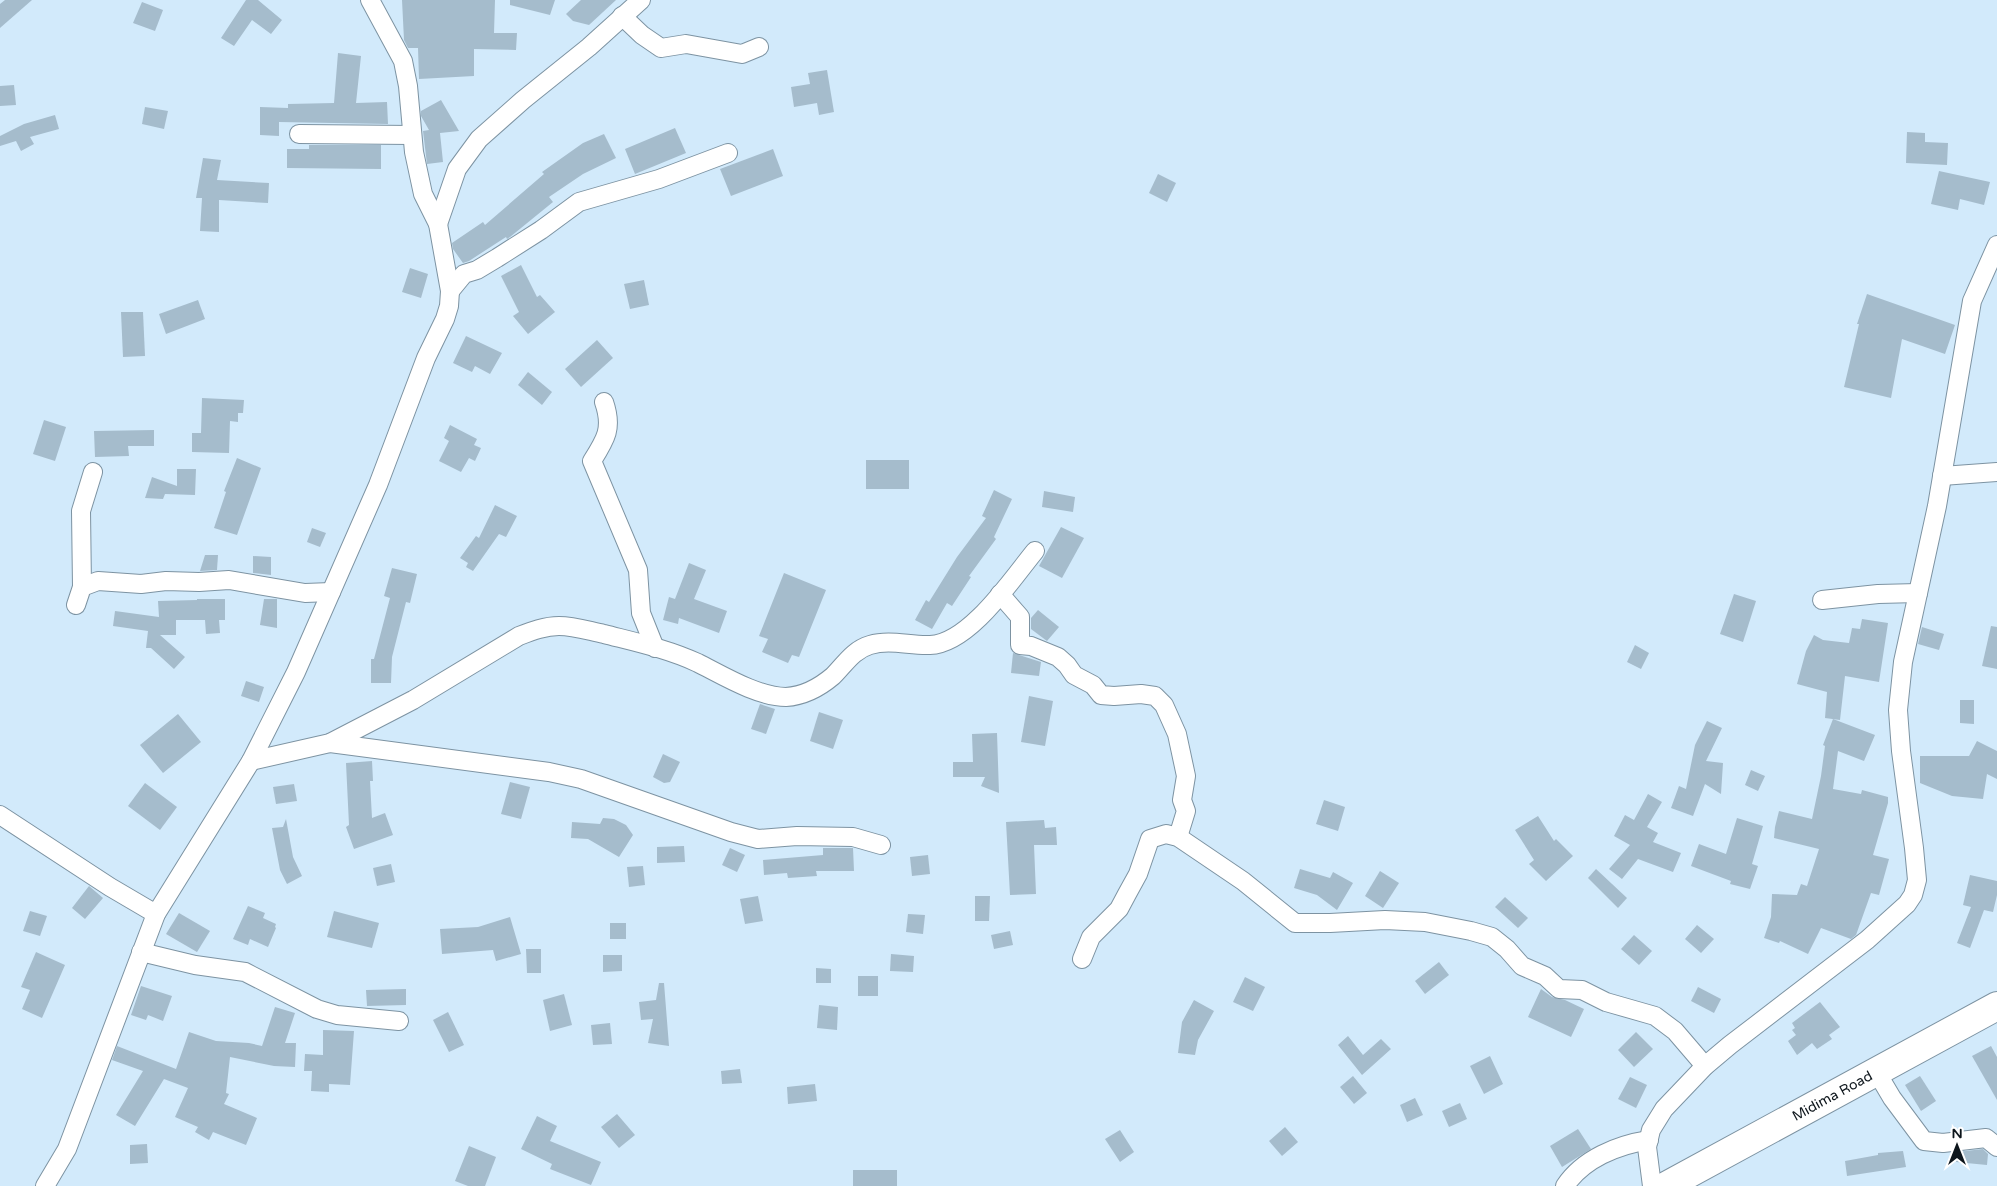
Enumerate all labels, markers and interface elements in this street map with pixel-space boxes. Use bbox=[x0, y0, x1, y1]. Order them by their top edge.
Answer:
street label: Midima Road bbox=[1789, 1067, 1875, 1124]
north arrow bbox=[1932, 1121, 1982, 1171]
text: N bbox=[1951, 1125, 1963, 1142]

